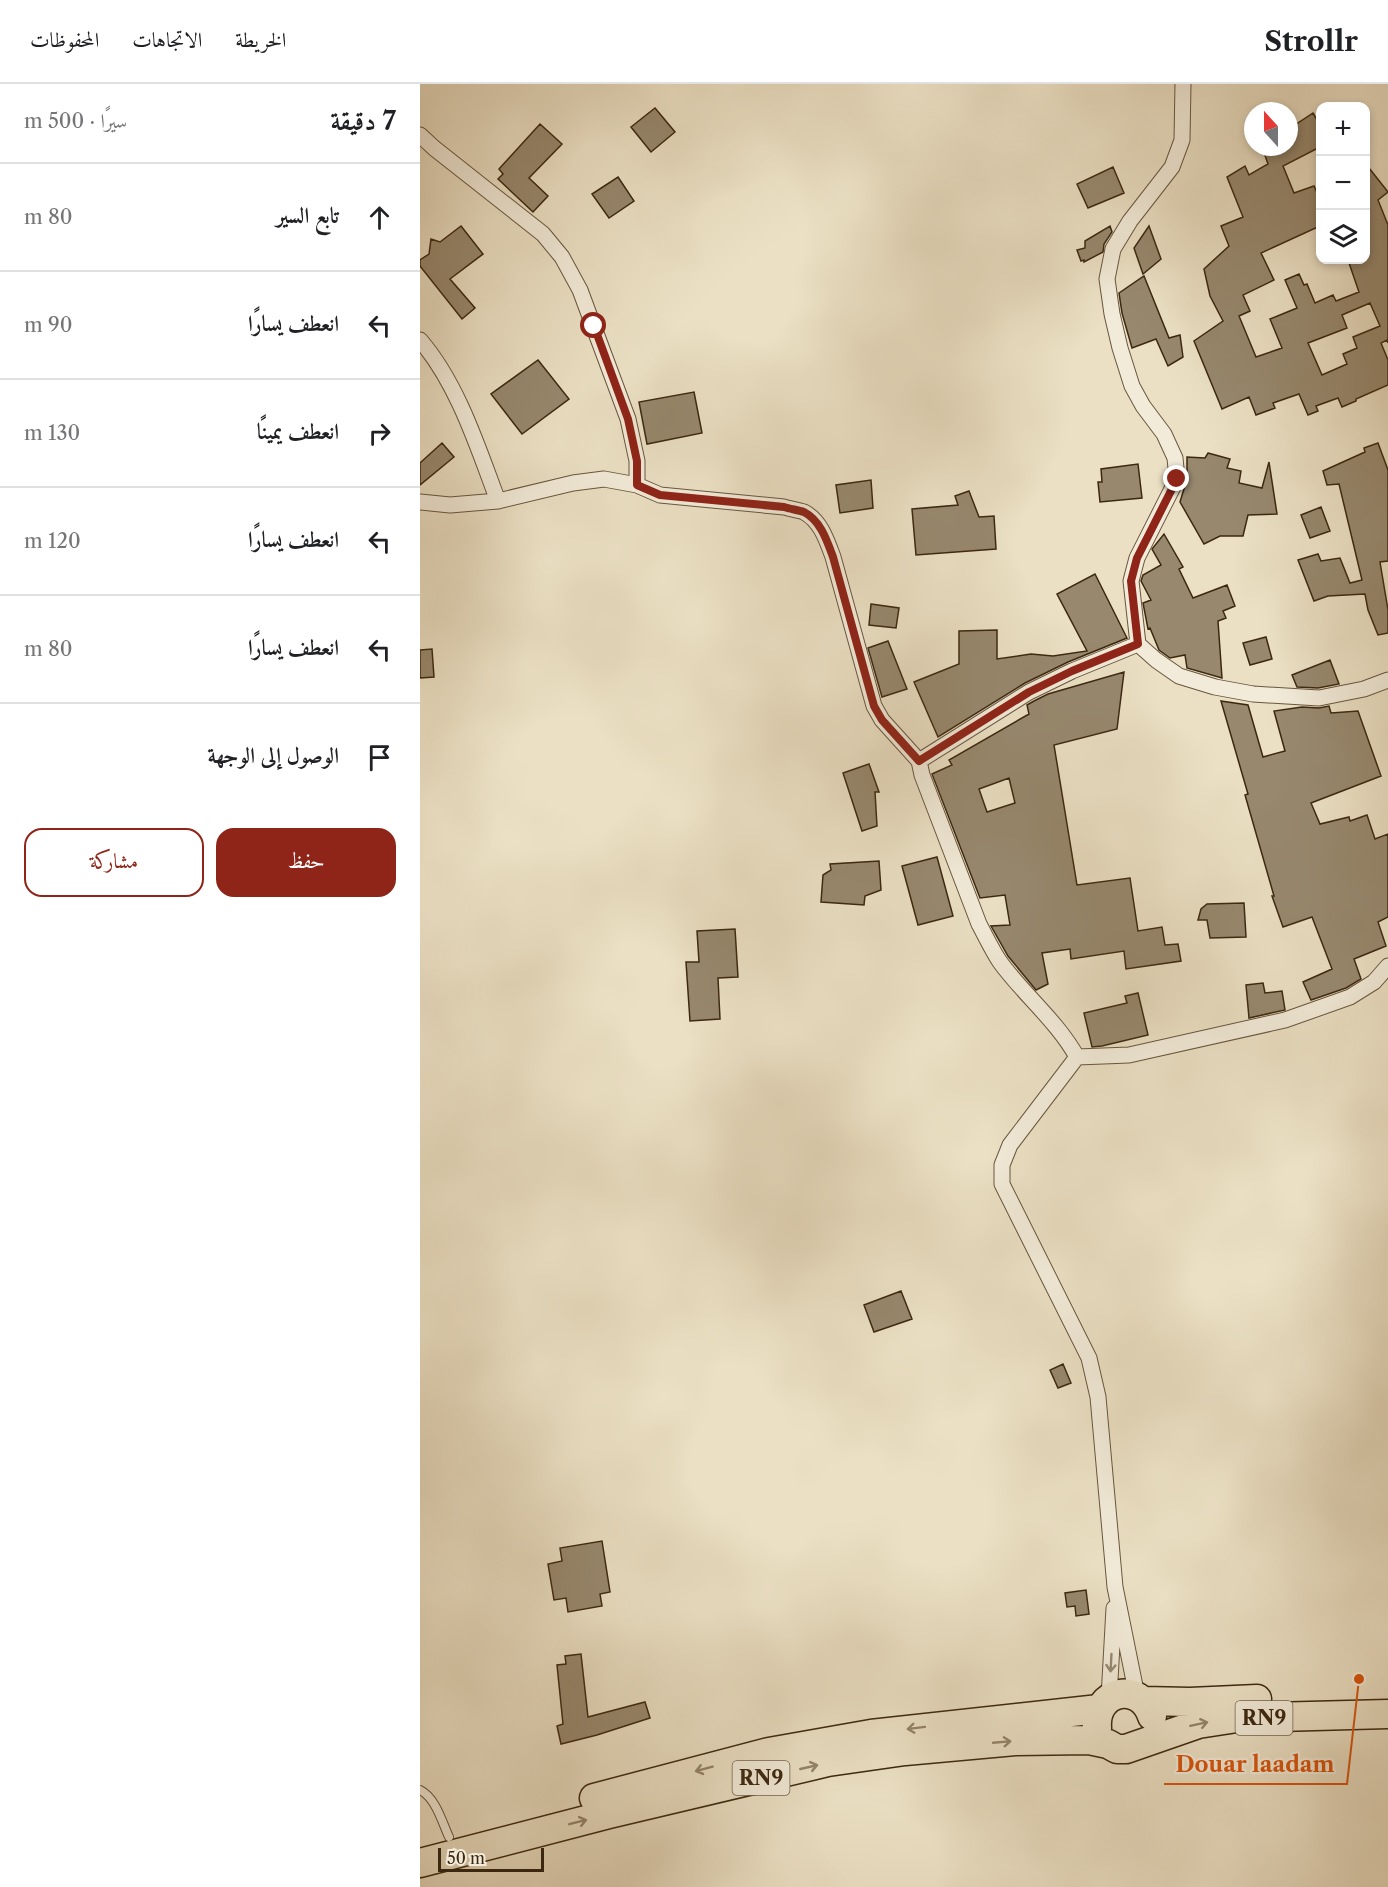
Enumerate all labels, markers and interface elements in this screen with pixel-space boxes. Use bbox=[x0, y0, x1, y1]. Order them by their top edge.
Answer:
text: Strollr bbox=[1264, 24, 1358, 58]
text: المحفوظات bbox=[30, 27, 99, 52]
text: الاتجاهات bbox=[132, 27, 202, 52]
text: الخريطة bbox=[235, 27, 286, 52]
north arrow bbox=[1244, 102, 1298, 156]
map controls bbox=[1316, 102, 1370, 264]
button: + bbox=[1316, 102, 1370, 156]
text: 7 دقيقة bbox=[331, 105, 396, 137]
text: سيرًا · 500 m bbox=[24, 109, 127, 133]
button: − bbox=[1316, 156, 1370, 210]
icon: ahead bbox=[363, 201, 396, 234]
text: تابع السير bbox=[276, 202, 339, 229]
text: 80 m bbox=[24, 205, 73, 229]
button: layers bbox=[1316, 210, 1370, 264]
icon: left bbox=[363, 309, 396, 342]
text: انعطف يسارًا bbox=[248, 310, 339, 337]
route start bbox=[580, 312, 606, 338]
text: 90 m bbox=[24, 313, 72, 337]
icon: right bbox=[363, 417, 396, 450]
text: انعطف يمينًا bbox=[257, 418, 339, 445]
text: 130 m bbox=[24, 421, 80, 445]
route end bbox=[1163, 465, 1189, 491]
icon: left bbox=[363, 525, 396, 558]
text: انعطف يسارًا bbox=[248, 526, 339, 553]
text: 120 m bbox=[24, 529, 81, 553]
icon: left bbox=[363, 633, 396, 666]
text: انعطف يسارًا bbox=[248, 634, 339, 661]
text: 80 m bbox=[24, 637, 73, 661]
icon: arrive bbox=[363, 741, 396, 774]
text: الوصول إلى الوجهة bbox=[207, 742, 339, 769]
button: مشاركة bbox=[24, 828, 204, 897]
button: حفظ bbox=[216, 828, 396, 897]
one-way arrow bbox=[1105, 1653, 1116, 1673]
road number: RN9 bbox=[1236, 1701, 1292, 1735]
one-way arrow bbox=[1189, 1718, 1208, 1729]
one-way arrow bbox=[906, 1723, 926, 1734]
one-way arrow bbox=[992, 1736, 1012, 1747]
callout: Douar laadam bbox=[1164, 1744, 1347, 1784]
text: Douar laadam bbox=[1175, 1751, 1335, 1778]
one-way arrow bbox=[799, 1760, 818, 1772]
road number: RN9 bbox=[732, 1761, 790, 1795]
one-way arrow bbox=[695, 1764, 714, 1776]
one-way arrow bbox=[569, 1816, 588, 1827]
scale bar bbox=[438, 1845, 544, 1872]
text: 50 m bbox=[447, 1848, 485, 1868]

